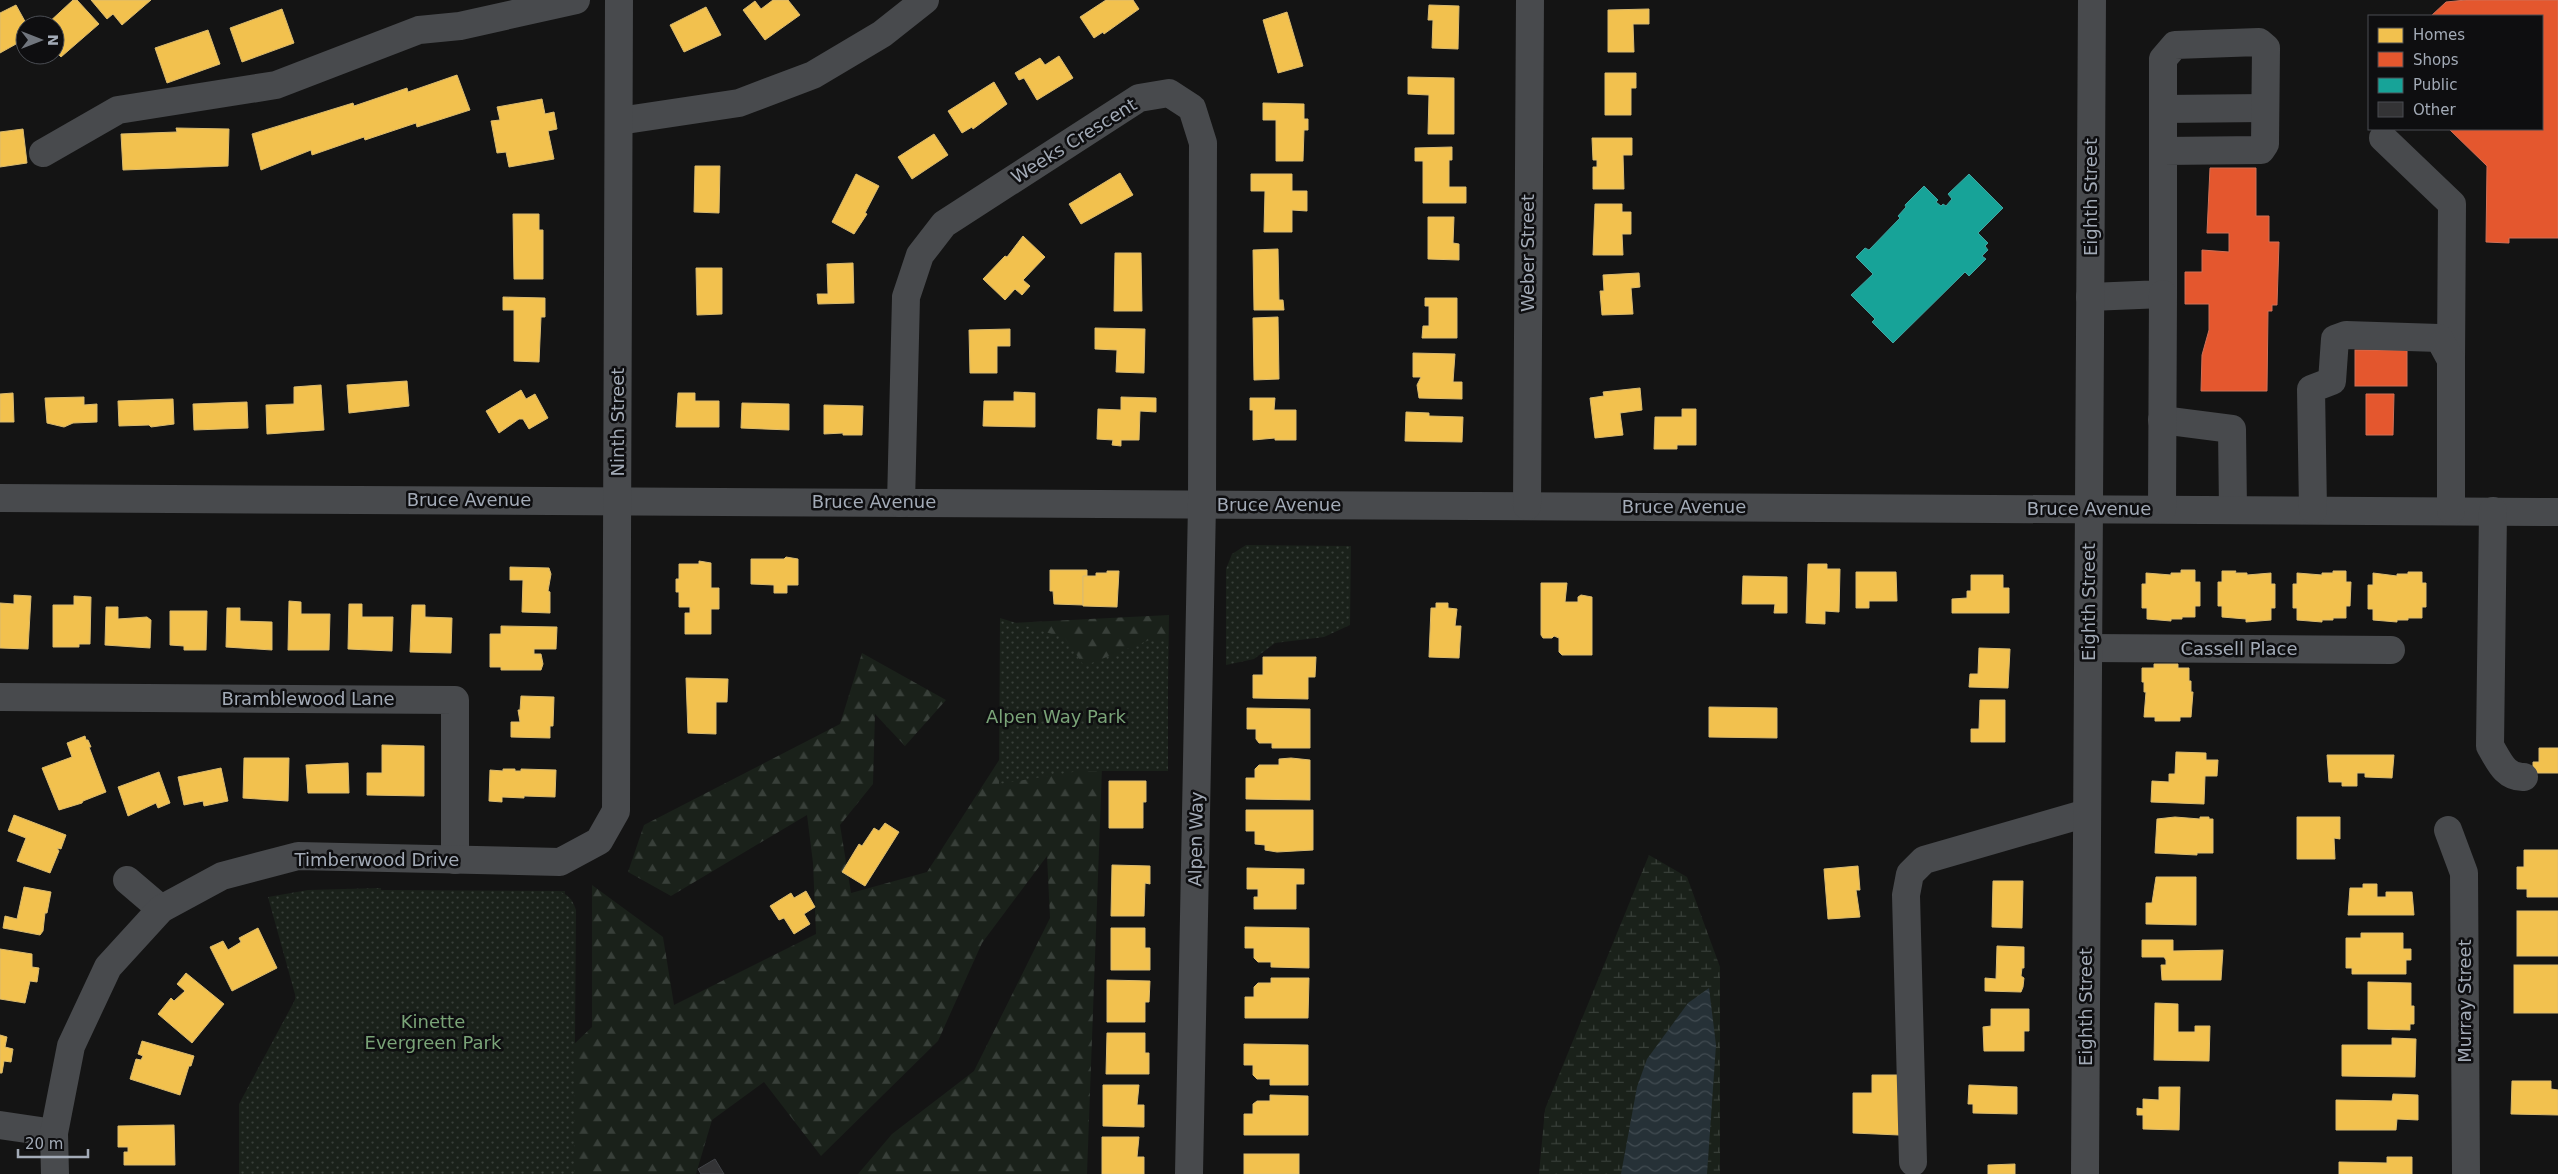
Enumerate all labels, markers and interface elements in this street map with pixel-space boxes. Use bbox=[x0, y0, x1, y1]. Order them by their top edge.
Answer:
north arrow bbox=[15, 15, 65, 65]
legend bbox=[2368, 15, 2543, 130]
text: Homes bbox=[2413, 26, 2465, 44]
text: N bbox=[45, 34, 61, 46]
text: Shops bbox=[2413, 51, 2459, 69]
text: Public bbox=[2413, 76, 2457, 94]
street label: Weeks Crescent bbox=[1007, 94, 1140, 188]
text: Other bbox=[2413, 101, 2456, 119]
street label: Eighth Street bbox=[2080, 138, 2101, 256]
street label: Weber Street bbox=[1517, 194, 1538, 312]
street label: Ninth Street bbox=[607, 368, 628, 476]
street label: Bruce Avenue bbox=[407, 489, 531, 510]
street label: Bruce Avenue bbox=[812, 491, 936, 512]
street label: Bruce Avenue bbox=[1217, 494, 1341, 515]
street label: Bruce Avenue bbox=[1622, 496, 1746, 517]
street label: Bruce Avenue bbox=[2027, 498, 2151, 519]
street label: Eighth Street bbox=[2078, 543, 2099, 661]
street label: Cassell Place bbox=[2180, 638, 2298, 659]
street label: Bramblewood Lane bbox=[221, 688, 395, 709]
park label: Alpen Way Park bbox=[986, 706, 1127, 727]
street label: Alpen Way bbox=[1184, 791, 1207, 887]
street label: Timberwood Drive bbox=[294, 849, 459, 870]
street label: Murray Street bbox=[2454, 939, 2475, 1063]
street label: Eighth Street bbox=[2075, 948, 2096, 1066]
park label: Kinette Evergreen Park bbox=[365, 1011, 502, 1053]
scale bar bbox=[18, 1126, 88, 1158]
text: 20 m bbox=[25, 1135, 63, 1153]

